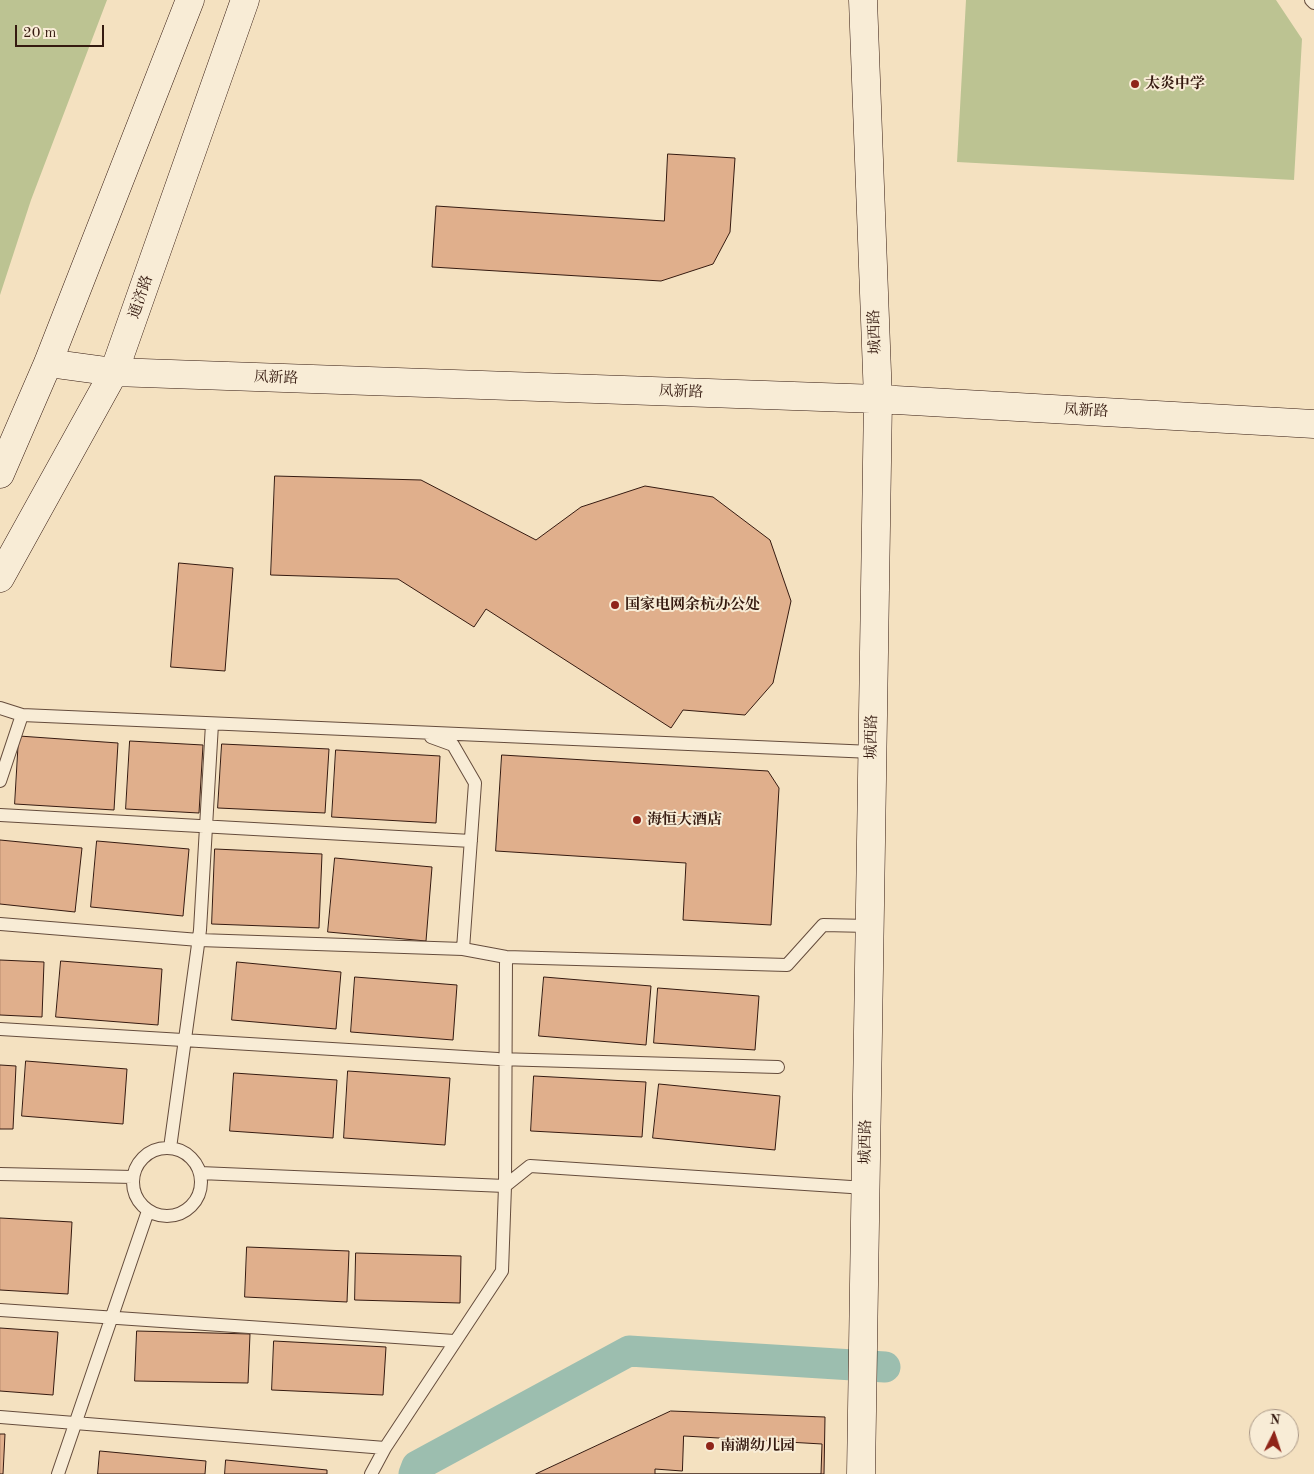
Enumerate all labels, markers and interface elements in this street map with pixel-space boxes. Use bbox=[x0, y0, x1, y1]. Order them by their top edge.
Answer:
scale bar bbox=[18, 15, 106, 47]
text: 20 m bbox=[23, 26, 57, 41]
place label: 太炎中学 bbox=[1145, 75, 1205, 93]
marker: 太炎中学 bbox=[1129, 78, 1141, 90]
street label: 通济路 bbox=[125, 273, 157, 321]
street label: 城西路 bbox=[865, 309, 885, 355]
street label: 凤新路 bbox=[253, 368, 299, 388]
street label: 凤新路 bbox=[658, 382, 704, 402]
street label: 凤新路 bbox=[1063, 401, 1109, 421]
place label: 国家电网余杭办公处 bbox=[625, 596, 760, 614]
marker: 国家电网余杭办公处 bbox=[609, 599, 621, 611]
street label: 城西路 bbox=[863, 714, 881, 760]
place label: 海恒大酒店 bbox=[647, 811, 722, 829]
marker: 海恒大酒店 bbox=[631, 814, 643, 826]
street label: 城西路 bbox=[857, 1119, 875, 1165]
north arrow bbox=[1249, 1409, 1299, 1459]
text: N bbox=[1269, 1413, 1281, 1427]
place label: 南湖幼儿园 bbox=[720, 1437, 795, 1455]
marker: 南湖幼儿园 bbox=[704, 1440, 716, 1452]

